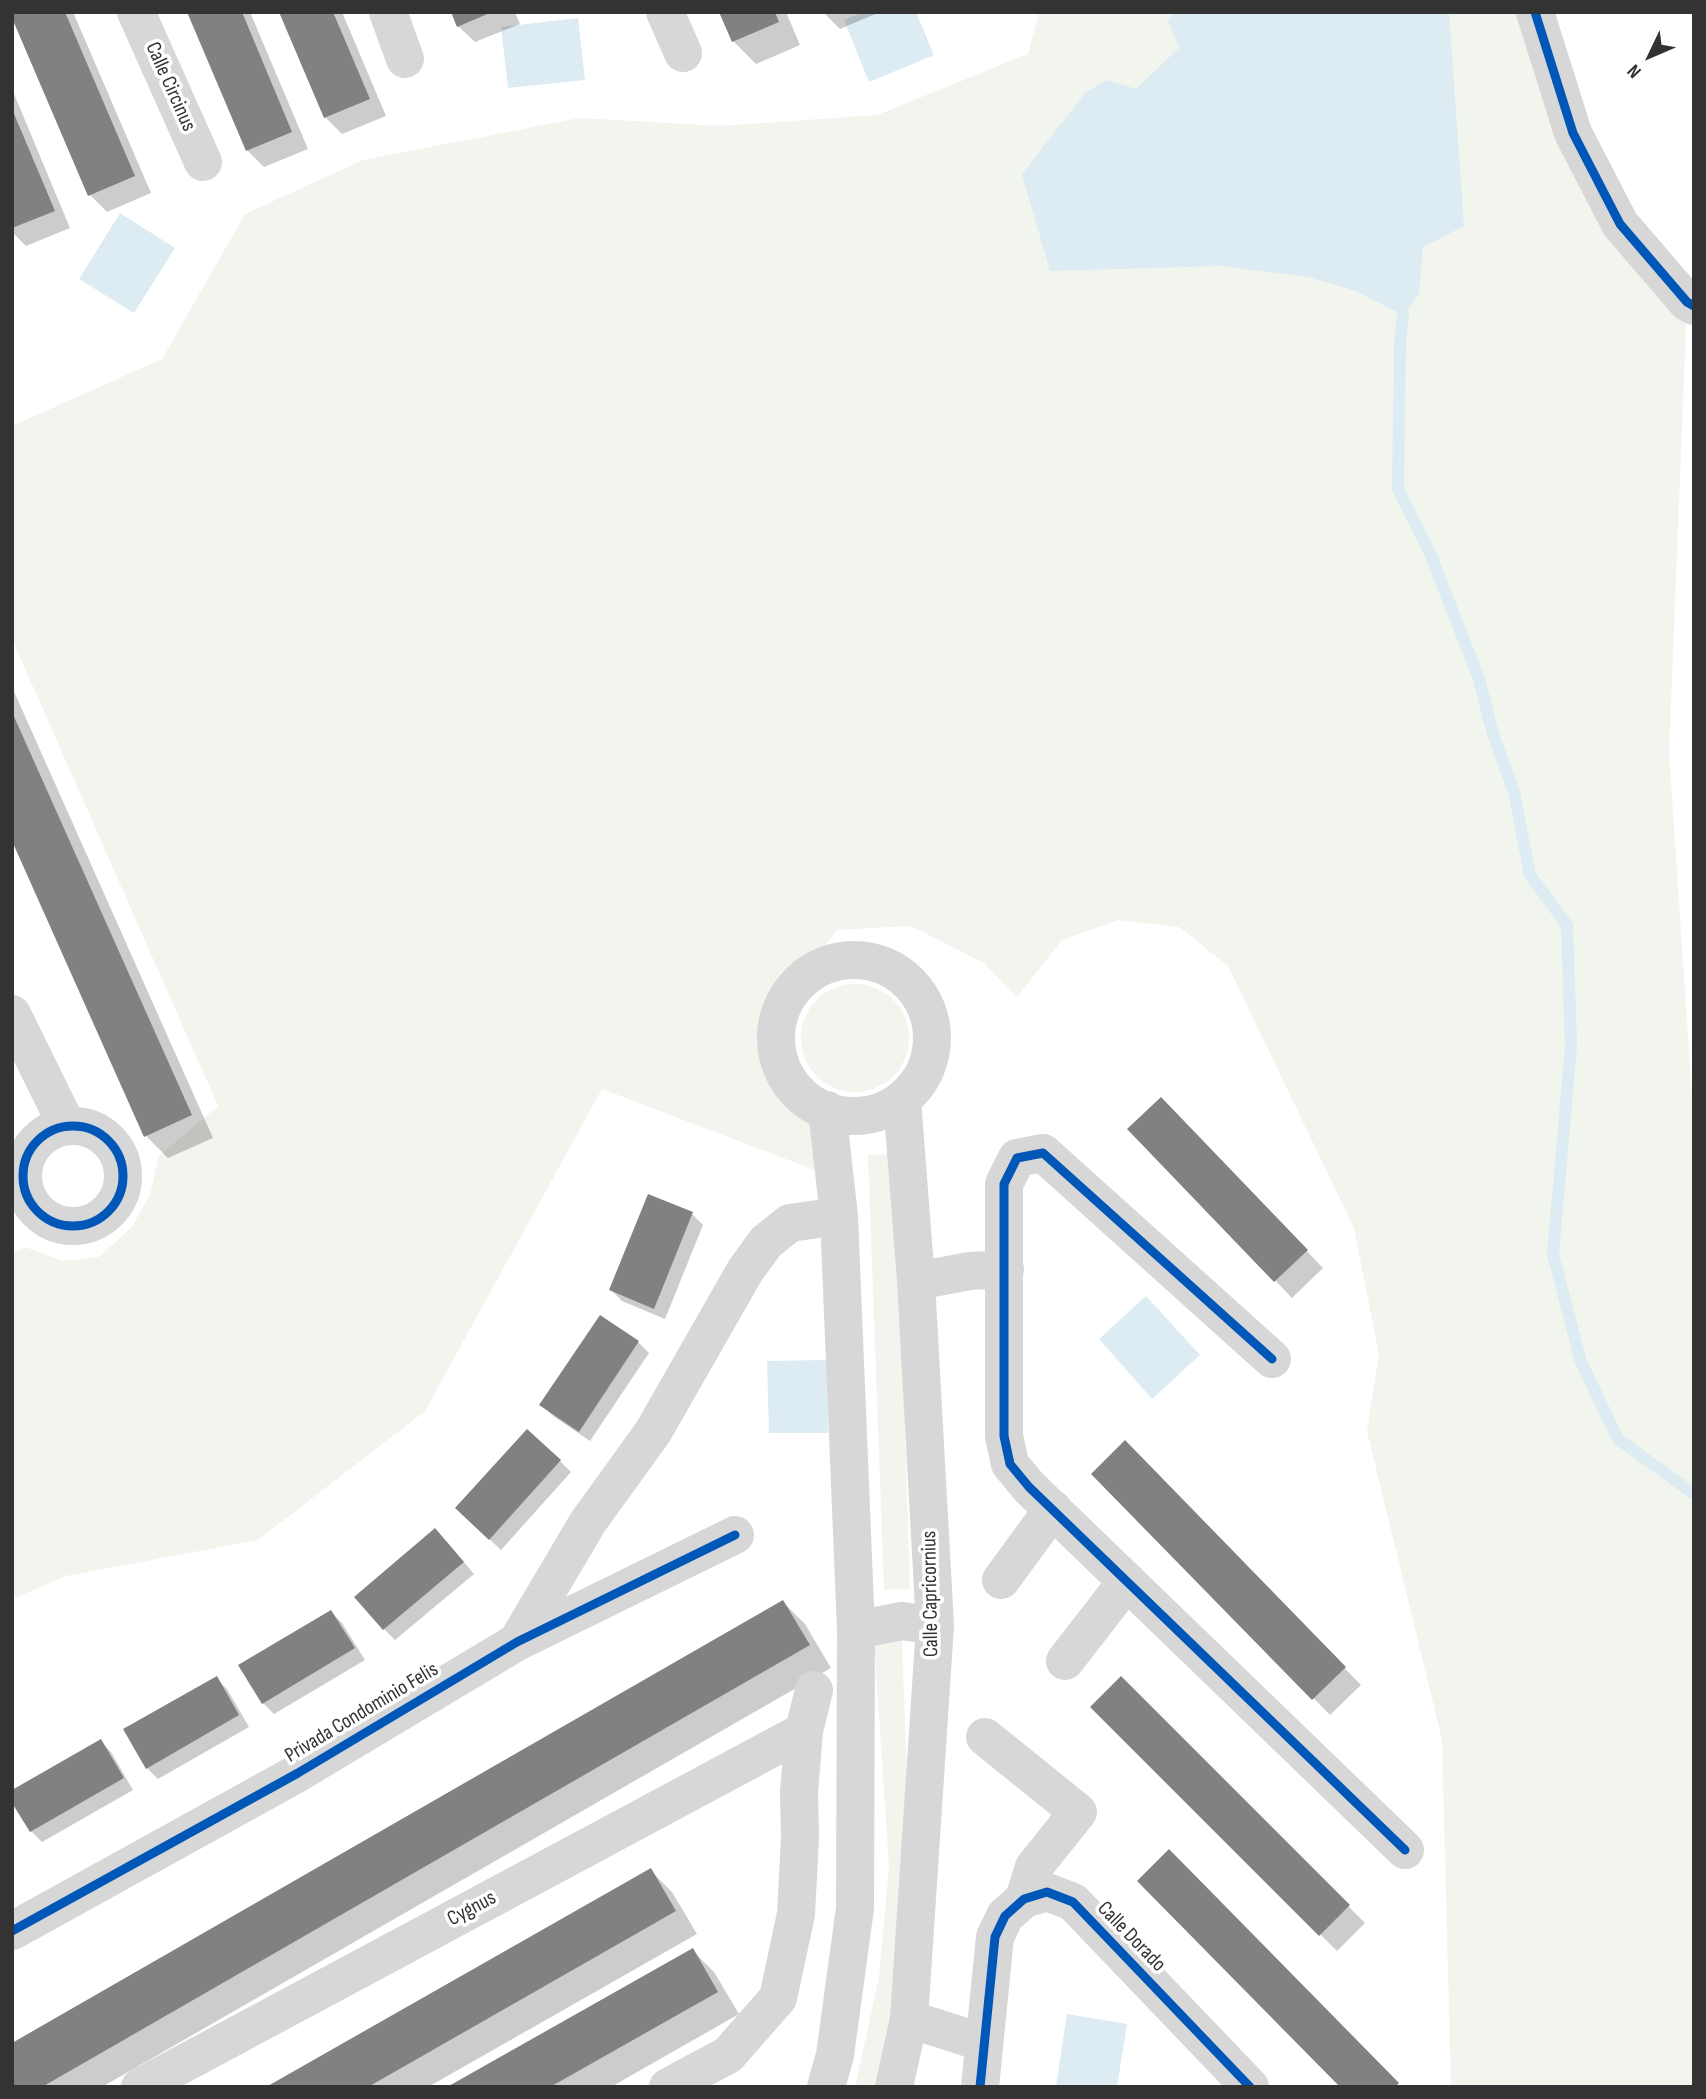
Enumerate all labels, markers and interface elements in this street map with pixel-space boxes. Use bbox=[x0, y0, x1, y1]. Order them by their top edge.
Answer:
north arrow bbox=[1615, 21, 1685, 91]
street label: Calle Circinus bbox=[139, 39, 201, 135]
text: N bbox=[1623, 59, 1646, 83]
street label: Calle Capricornius bbox=[917, 1531, 945, 1657]
street label: Privada Condominio Felis bbox=[281, 1657, 443, 1769]
street label: Cygnus bbox=[443, 1886, 501, 1932]
street label: Calle Dorado bbox=[1091, 1897, 1171, 1977]

